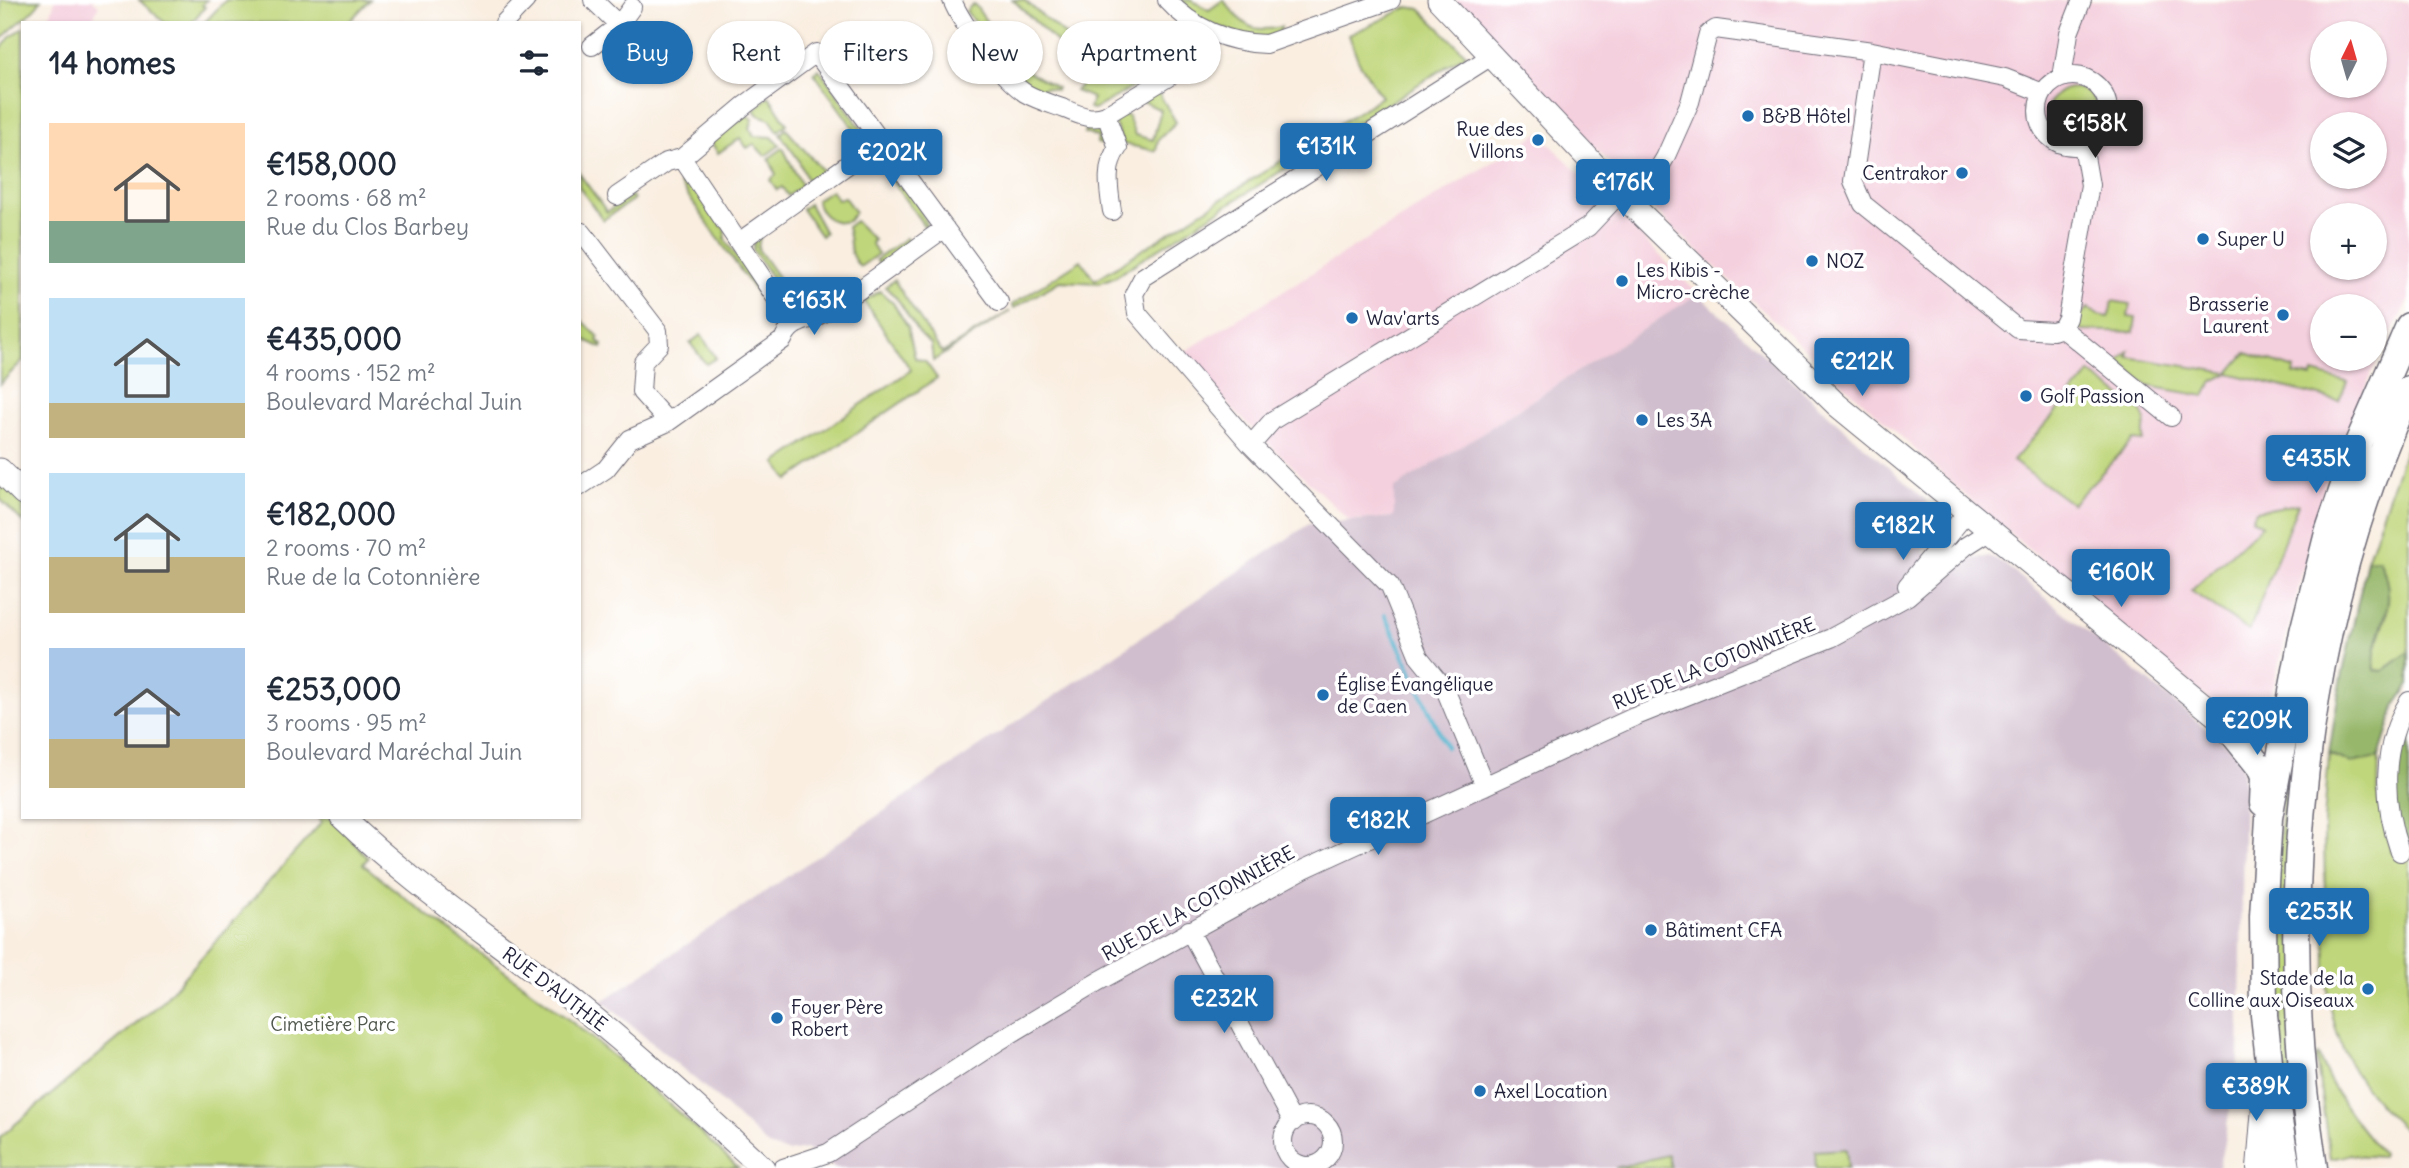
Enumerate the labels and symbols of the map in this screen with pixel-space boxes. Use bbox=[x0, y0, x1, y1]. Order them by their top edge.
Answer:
north arrow bbox=[2310, 21, 2387, 98]
pin: €158K bbox=[2046, 100, 2144, 160]
place label: B&B Hôtel bbox=[1762, 104, 1851, 128]
marker: B&B Hôtel bbox=[1740, 108, 1756, 124]
place label: Rue des Villons bbox=[1456, 117, 1524, 163]
pin: €131K bbox=[1277, 124, 1375, 183]
pin: €202K bbox=[843, 130, 941, 189]
marker: Rue des Villons bbox=[1530, 132, 1546, 148]
pin: €176K bbox=[1574, 160, 1672, 219]
place label: Centrakor bbox=[1862, 161, 1948, 185]
marker: Centrakor bbox=[1954, 165, 1970, 181]
place label: Super U bbox=[2217, 227, 2285, 251]
marker: Super U bbox=[2195, 231, 2211, 247]
place label: NOZ bbox=[1826, 249, 1865, 273]
marker: NOZ bbox=[1804, 253, 1820, 269]
place label: Les Kibis - Micro-crèche bbox=[1636, 258, 1750, 304]
marker: Les Kibis - Micro-crèche bbox=[1614, 273, 1630, 289]
pin: €163K bbox=[765, 278, 863, 337]
place label: Brasserie Laurent bbox=[2188, 292, 2269, 338]
place label: Wav'arts bbox=[1366, 306, 1440, 330]
marker: Brasserie Laurent bbox=[2275, 307, 2291, 323]
marker: Wav'arts bbox=[1344, 310, 1360, 326]
pin: €212K bbox=[1813, 338, 1911, 398]
place label: Golf Passion bbox=[2040, 384, 2144, 408]
marker: Golf Passion bbox=[2018, 388, 2034, 404]
place label: Les 3A bbox=[1656, 408, 1712, 432]
marker: Les 3A bbox=[1634, 412, 1650, 428]
pin: €435K bbox=[2267, 435, 2365, 495]
pin: €182K bbox=[1854, 503, 1952, 562]
pin: €160K bbox=[2072, 550, 2170, 609]
street label: RUE DE LA COTONNIÈRE bbox=[1609, 611, 1819, 715]
place label: Église Évangélique de Caen bbox=[1337, 672, 1493, 718]
marker: Église Évangélique de Caen bbox=[1315, 687, 1331, 703]
pin: €209K bbox=[2208, 698, 2306, 757]
pin: €182K bbox=[1329, 798, 1427, 857]
street label: RUE DE LA COTONNIÈRE bbox=[1098, 840, 1298, 966]
pin: €253K bbox=[2270, 888, 2368, 948]
place label: Bâtiment CFA bbox=[1665, 918, 1782, 942]
marker: Bâtiment CFA bbox=[1643, 922, 1659, 938]
street label: RUE D'AUTHIE bbox=[498, 942, 612, 1036]
place label: Stade de la Colline aux Oiseaux bbox=[2188, 966, 2355, 1012]
pin: €232K bbox=[1175, 976, 1273, 1035]
marker: Stade de la Colline aux Oiseaux bbox=[2360, 981, 2376, 997]
place label: Foyer Père Robert bbox=[791, 995, 883, 1041]
marker: Foyer Père Robert bbox=[769, 1010, 785, 1026]
park label: Cimetière Parc bbox=[270, 1012, 396, 1036]
pin: €389K bbox=[2207, 1064, 2305, 1123]
place label: Axel Location bbox=[1494, 1079, 1608, 1103]
marker: Axel Location bbox=[1472, 1083, 1488, 1099]

